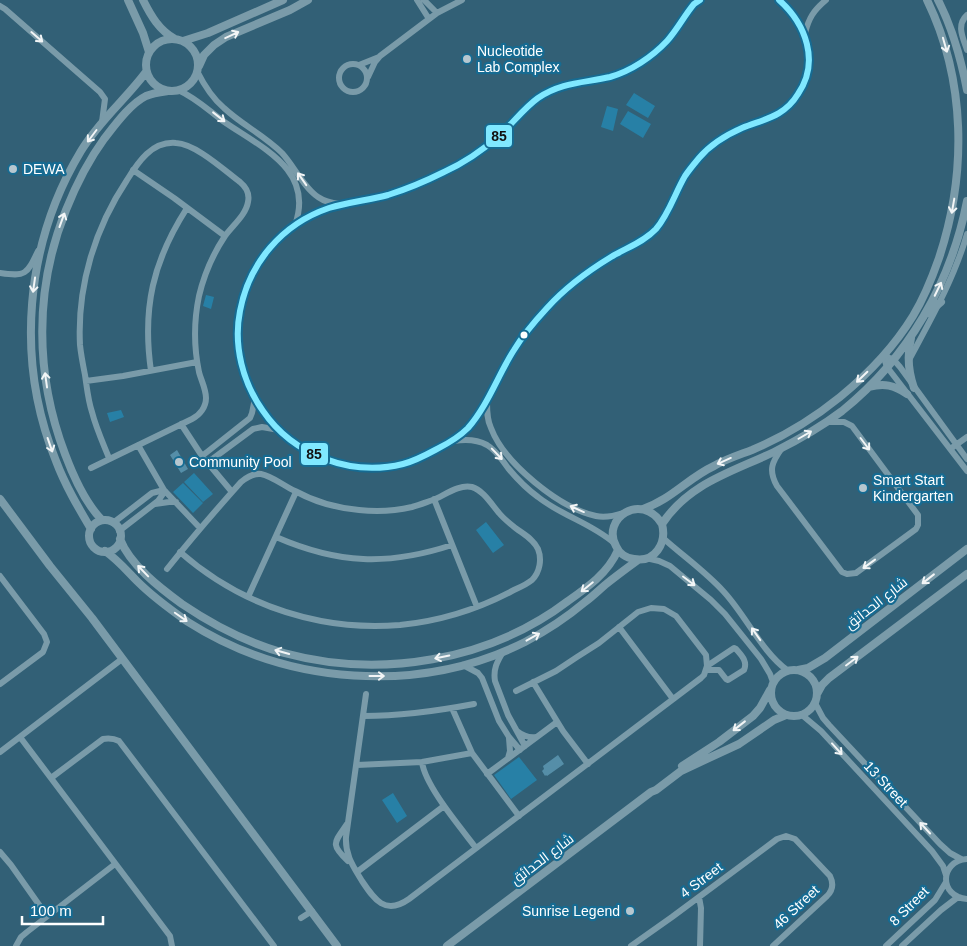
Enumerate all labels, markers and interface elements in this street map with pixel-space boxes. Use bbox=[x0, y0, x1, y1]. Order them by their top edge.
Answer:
one-way arrow bbox=[224, 29, 239, 39]
one-way arrow bbox=[31, 31, 44, 43]
one-way arrow bbox=[940, 37, 950, 53]
place label: Nucleotide Lab Complex bbox=[477, 43, 560, 75]
marker: Nucleotide Lab Complex bbox=[461, 53, 473, 65]
one-way arrow bbox=[212, 111, 225, 122]
line badge: 85 bbox=[485, 124, 513, 148]
text: 85 bbox=[491, 128, 507, 144]
one-way arrow bbox=[87, 129, 98, 142]
place label: DEWA bbox=[23, 161, 65, 177]
marker: DEWA bbox=[7, 163, 19, 175]
one-way arrow bbox=[297, 172, 307, 186]
one-way arrow bbox=[948, 198, 958, 214]
one-way arrow bbox=[58, 213, 67, 228]
one-way arrow bbox=[29, 277, 39, 293]
one-way arrow bbox=[934, 282, 943, 297]
unlabelled marker bbox=[519, 330, 529, 340]
one-way arrow bbox=[856, 371, 868, 383]
one-way arrow bbox=[40, 372, 50, 388]
one-way arrow bbox=[798, 430, 812, 440]
one-way arrow bbox=[46, 437, 55, 453]
one-way arrow bbox=[860, 437, 870, 451]
line badge: 85 bbox=[300, 442, 329, 466]
text: 85 bbox=[306, 446, 322, 462]
one-way arrow bbox=[491, 447, 503, 460]
place label: Community Pool bbox=[189, 454, 292, 470]
marker: Community Pool bbox=[173, 456, 185, 468]
one-way arrow bbox=[717, 456, 732, 466]
place label: Smart Start Kindergarten bbox=[873, 472, 953, 504]
marker: Smart Start Kindergarten bbox=[857, 482, 869, 494]
one-way arrow bbox=[570, 503, 585, 513]
one-way arrow bbox=[863, 559, 876, 570]
one-way arrow bbox=[137, 564, 149, 577]
one-way arrow bbox=[922, 573, 935, 584]
street label: شارع الحدائق bbox=[842, 574, 911, 633]
one-way arrow bbox=[682, 576, 696, 586]
one-way arrow bbox=[581, 581, 594, 592]
one-way arrow bbox=[174, 612, 188, 622]
one-way arrow bbox=[751, 627, 761, 641]
one-way arrow bbox=[525, 632, 540, 641]
one-way arrow bbox=[274, 646, 290, 656]
one-way arrow bbox=[435, 653, 451, 662]
one-way arrow bbox=[845, 655, 858, 666]
one-way arrow bbox=[368, 671, 385, 681]
one-way arrow bbox=[733, 721, 746, 732]
one-way arrow bbox=[831, 742, 843, 755]
street label: 13 Street bbox=[861, 758, 911, 810]
one-way arrow bbox=[919, 821, 931, 834]
street label: شارع الحدائق bbox=[507, 830, 577, 889]
street label: 4 Street bbox=[677, 859, 725, 901]
street label: 46 Street bbox=[770, 882, 822, 932]
street label: 8 Street bbox=[886, 883, 932, 929]
scale bar bbox=[22, 894, 104, 926]
text: 100 m bbox=[30, 902, 72, 919]
place label: Sunrise Legend bbox=[522, 903, 620, 919]
marker: Sunrise Legend bbox=[624, 905, 636, 917]

